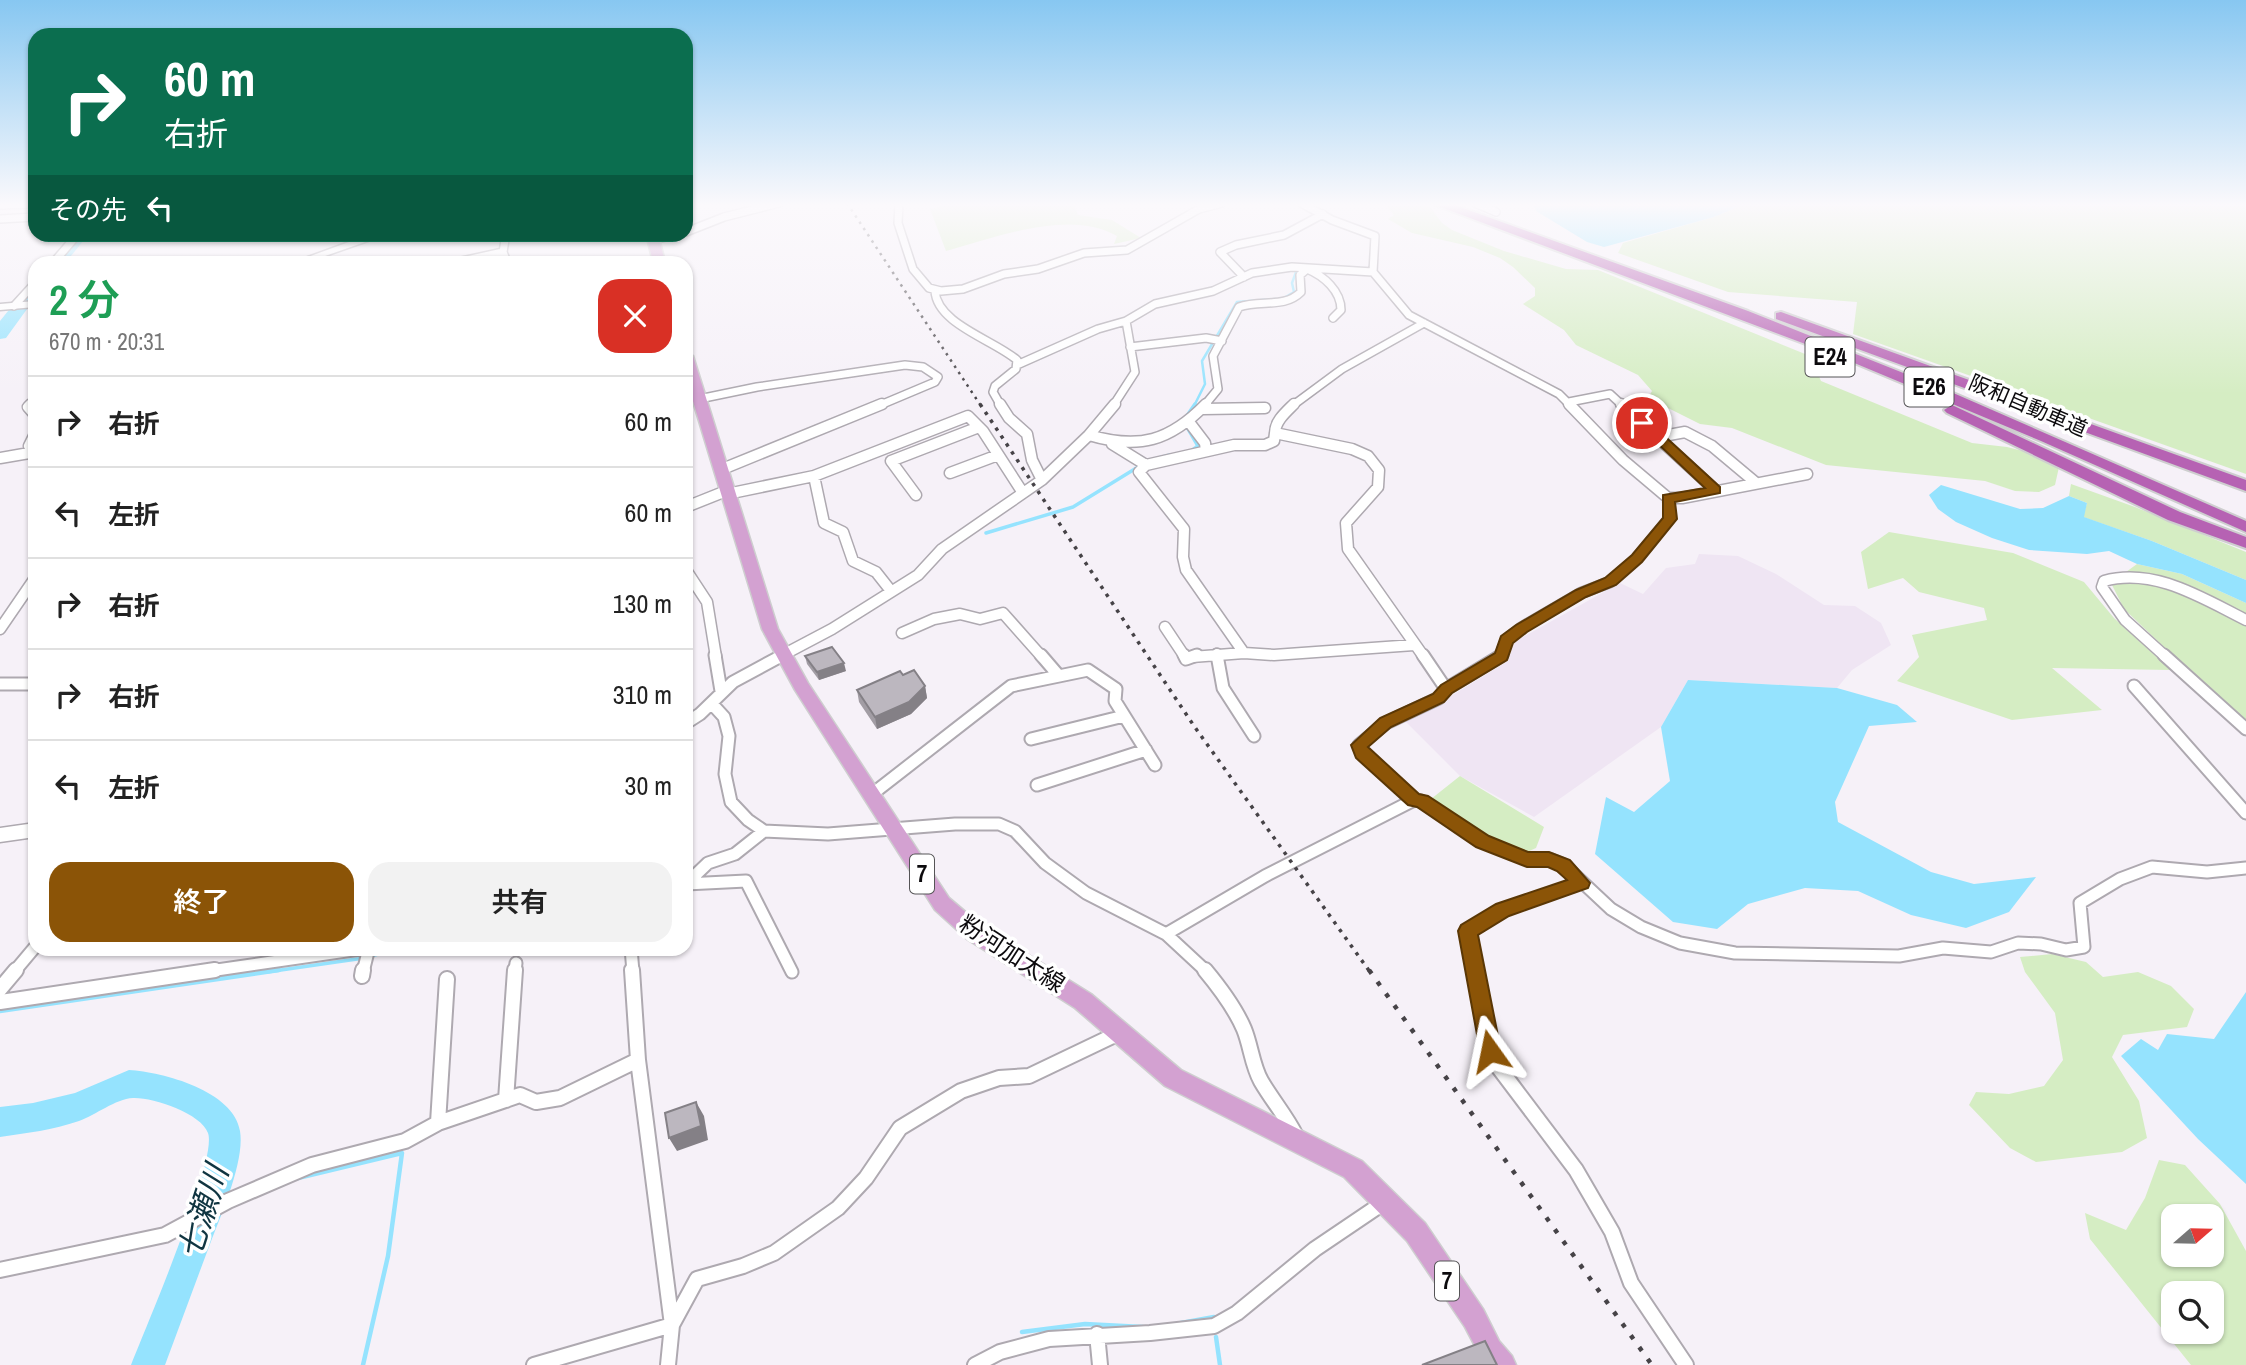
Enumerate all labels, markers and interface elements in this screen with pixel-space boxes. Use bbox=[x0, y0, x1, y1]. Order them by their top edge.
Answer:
text: 60 m bbox=[164, 45, 256, 111]
icon: right bbox=[49, 56, 140, 147]
text: 右折 bbox=[164, 112, 228, 155]
icon: left bbox=[141, 189, 179, 227]
text: その先 bbox=[49, 192, 127, 227]
text: 2 分 bbox=[49, 272, 120, 328]
button: close bbox=[598, 279, 672, 353]
text: 670 m · 20:31 bbox=[49, 326, 164, 357]
road number: E24 bbox=[1806, 338, 1854, 376]
road number: E26 bbox=[1904, 368, 1954, 406]
street label: 阪和自動車道 bbox=[1965, 368, 2092, 444]
pin bbox=[1612, 393, 1672, 453]
icon: right bbox=[49, 403, 87, 441]
text: 60 m bbox=[625, 404, 672, 439]
icon: arrive bbox=[1623, 404, 1661, 442]
text: 右折 bbox=[108, 406, 160, 441]
icon: left bbox=[49, 494, 87, 532]
text: 60 m bbox=[625, 495, 672, 530]
text: 左折 bbox=[108, 497, 160, 532]
icon: right bbox=[49, 585, 87, 623]
text: 130 m bbox=[613, 586, 672, 621]
text: 右折 bbox=[108, 588, 160, 623]
icon: right bbox=[49, 676, 87, 714]
text: 310 m bbox=[613, 677, 672, 712]
text: 右折 bbox=[108, 679, 160, 714]
icon: left bbox=[49, 767, 87, 805]
text: 30 m bbox=[625, 768, 672, 803]
text: 左折 bbox=[108, 770, 160, 805]
road number: 7 bbox=[910, 854, 934, 894]
button: 終了 bbox=[49, 862, 354, 942]
button: 共有 bbox=[368, 862, 672, 942]
street label: 粉河加太線 bbox=[954, 907, 1072, 999]
position arrow bbox=[1453, 1014, 1527, 1088]
water label: 七瀬川 bbox=[167, 1157, 239, 1264]
north arrow bbox=[2161, 1204, 2224, 1267]
map controls bbox=[2161, 1204, 2224, 1344]
road number: 7 bbox=[1435, 1262, 1459, 1300]
button: search bbox=[2161, 1281, 2224, 1344]

